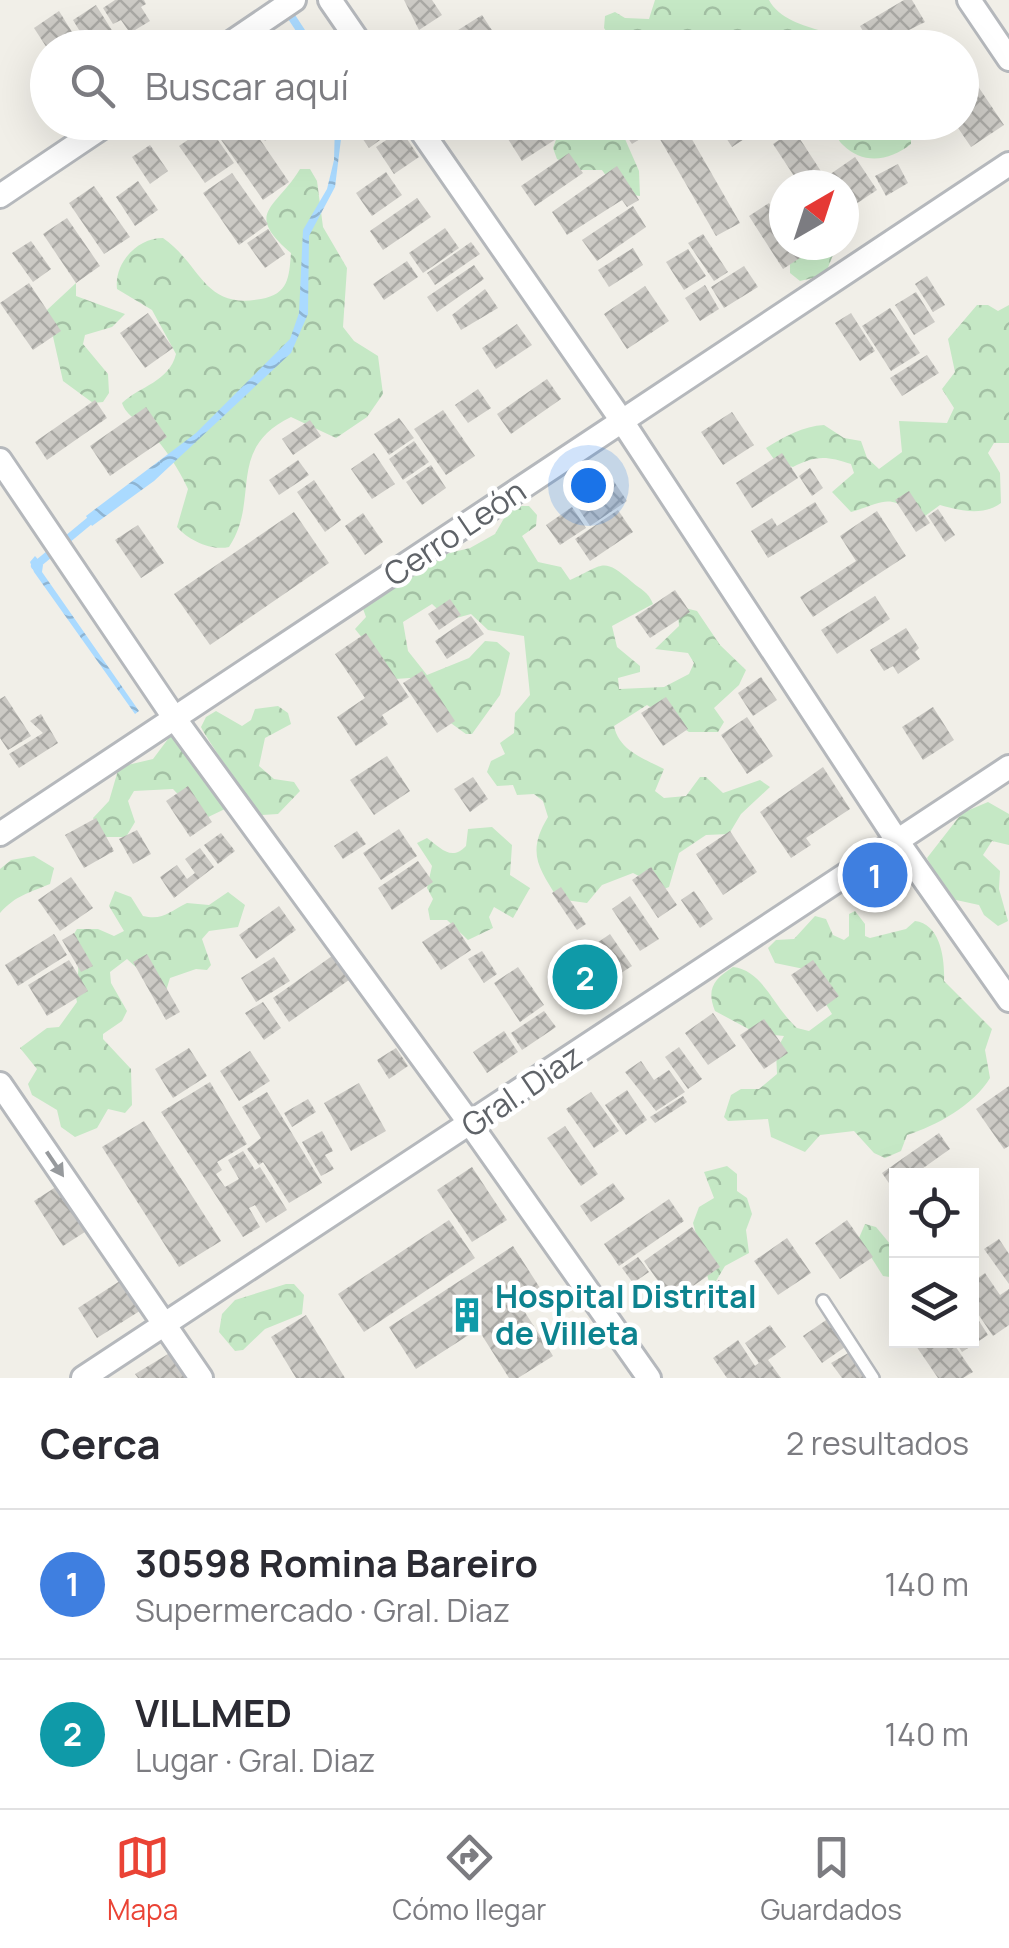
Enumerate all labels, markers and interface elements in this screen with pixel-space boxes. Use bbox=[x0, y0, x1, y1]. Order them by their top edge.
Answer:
search box bbox=[30, 30, 979, 140]
icon: search bbox=[65, 58, 120, 113]
text: Buscar aquí bbox=[145, 59, 349, 111]
north arrow bbox=[769, 170, 859, 260]
your location bbox=[563, 460, 614, 511]
street label: Cerro León bbox=[375, 468, 534, 596]
pin: 1 bbox=[842, 838, 908, 912]
pin: 2 bbox=[552, 940, 618, 1014]
street label: Gral. Diaz bbox=[452, 1034, 590, 1147]
one-way arrow bbox=[45, 1151, 64, 1178]
map controls bbox=[889, 1168, 979, 1348]
button: locate bbox=[889, 1168, 979, 1258]
button: layers bbox=[889, 1258, 979, 1348]
place label: Hospital Distrital de Villeta bbox=[495, 1274, 757, 1355]
building icon: Hospital Distrital de Villeta bbox=[448, 1296, 486, 1334]
text: Cerca bbox=[40, 1414, 161, 1472]
text: 2 resultados bbox=[786, 1421, 969, 1465]
text: 30598 Romina Bareiro bbox=[135, 1536, 538, 1588]
text: 1 bbox=[65, 1562, 80, 1606]
text: 140 m bbox=[885, 1562, 969, 1606]
text: Supermercado · Gral. Diaz bbox=[135, 1588, 510, 1632]
text: VILLMED bbox=[135, 1686, 292, 1738]
text: 2 bbox=[63, 1712, 82, 1756]
text: 140 m bbox=[885, 1712, 969, 1756]
text: Lugar · Gral. Diaz bbox=[135, 1738, 376, 1782]
tab: Mapa bbox=[107, 1830, 178, 1928]
tab: Cómo llegar bbox=[392, 1830, 546, 1928]
tab: Guardados bbox=[760, 1830, 902, 1928]

